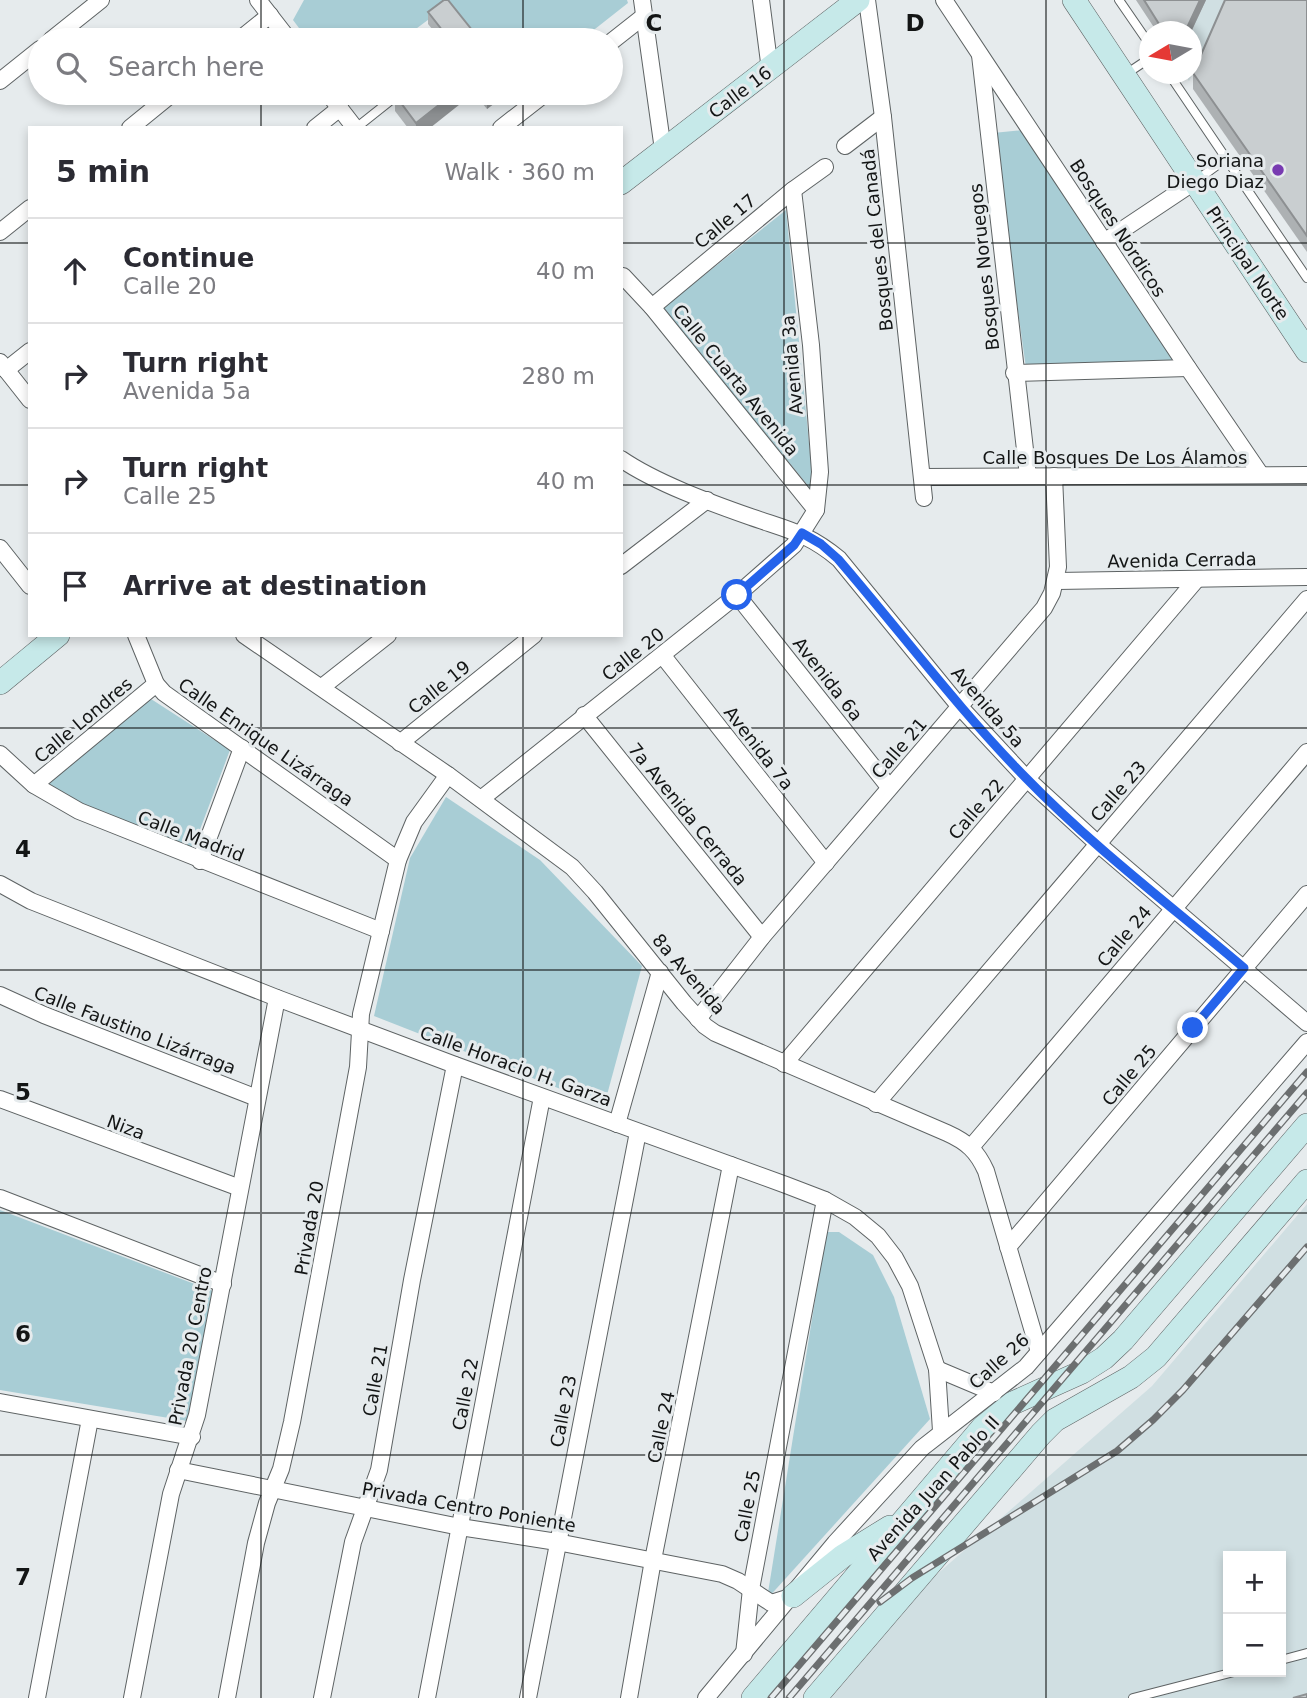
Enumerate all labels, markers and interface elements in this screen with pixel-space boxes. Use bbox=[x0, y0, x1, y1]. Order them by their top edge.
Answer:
text: C bbox=[646, 10, 662, 36]
text: D bbox=[905, 10, 925, 36]
north arrow bbox=[1139, 21, 1202, 84]
search box bbox=[28, 28, 623, 105]
icon: search bbox=[52, 48, 90, 86]
text: Search here bbox=[108, 52, 264, 82]
street label: Calle 16 bbox=[704, 62, 776, 122]
street label: Bosques del Canadá bbox=[857, 148, 897, 332]
place label: Soriana Diego Diaz bbox=[1167, 150, 1264, 192]
text: 5 min bbox=[56, 154, 150, 189]
street label: Bosques Nórdicos bbox=[1066, 155, 1170, 301]
text: Walk · 360 m bbox=[444, 159, 595, 185]
marker: Soriana Diego Diaz bbox=[1270, 162, 1286, 178]
street label: Bosques Noruegos bbox=[965, 182, 1003, 352]
street label: Calle 17 bbox=[690, 189, 760, 253]
street label: Principal Norte bbox=[1202, 202, 1294, 324]
text: Continue bbox=[123, 243, 254, 273]
icon: ahead bbox=[56, 252, 94, 290]
text: 40 m bbox=[536, 258, 595, 284]
text: Calle 20 bbox=[123, 273, 217, 299]
street label: Calle Cuarta Avenida bbox=[669, 300, 803, 460]
street label: Avenida 3a bbox=[777, 314, 807, 416]
text: Turn right bbox=[123, 348, 268, 378]
icon: right bbox=[56, 357, 94, 395]
text: 280 m bbox=[521, 363, 595, 389]
text: Avenida 5a bbox=[123, 378, 251, 404]
street label: Calle Bosques De Los Álamos bbox=[983, 447, 1247, 468]
text: Turn right bbox=[123, 453, 268, 483]
icon: right bbox=[56, 462, 94, 500]
text: 40 m bbox=[536, 468, 595, 494]
text: Calle 25 bbox=[123, 483, 217, 509]
street label: Avenida Cerrada bbox=[1107, 548, 1257, 572]
icon: arrive bbox=[56, 567, 94, 605]
text: Arrive at destination bbox=[123, 571, 427, 601]
route start bbox=[721, 579, 752, 610]
street label: Calle 20 bbox=[598, 623, 668, 685]
street label: Avenida 6a bbox=[789, 633, 867, 725]
street label: Calle 19 bbox=[404, 656, 474, 718]
street label: Avenida 5a bbox=[947, 662, 1029, 752]
street label: Calle Londres bbox=[30, 673, 136, 767]
street label: Calle Enrique Lizárraga bbox=[175, 674, 357, 810]
street label: Avenida 7a bbox=[720, 702, 798, 794]
street label: Calle 21 bbox=[867, 713, 931, 783]
street label: 7a Avenida Cerrada bbox=[624, 738, 752, 890]
street label: Calle 23 bbox=[1086, 756, 1150, 826]
street label: Calle 22 bbox=[944, 774, 1008, 844]
street label: Calle Madrid bbox=[135, 806, 247, 866]
text: 4 bbox=[15, 836, 31, 862]
street label: Calle 24 bbox=[1092, 901, 1156, 971]
street label: 8a Avenida bbox=[648, 929, 730, 1019]
street label: Calle Faustino Lizárraga bbox=[31, 982, 239, 1078]
route end bbox=[1177, 1012, 1208, 1043]
street label: Calle Horacio H. Garza bbox=[417, 1021, 615, 1111]
street label: Calle 25 bbox=[1097, 1040, 1161, 1110]
text: 5 bbox=[15, 1079, 31, 1105]
street label: Niza bbox=[104, 1110, 148, 1144]
street label: Privada 20 bbox=[290, 1179, 328, 1277]
street label: Privada 20 Centro bbox=[164, 1265, 216, 1427]
text: 6 bbox=[15, 1321, 31, 1347]
street label: Calle 26 bbox=[965, 1329, 1033, 1393]
street label: Calle 21 bbox=[358, 1342, 392, 1418]
street label: Calle 22 bbox=[448, 1356, 482, 1432]
street label: Calle 23 bbox=[546, 1373, 580, 1449]
street label: Calle 24 bbox=[643, 1389, 679, 1465]
street label: Avenida Juan Pablo II bbox=[863, 1411, 1003, 1565]
street label: Calle 25 bbox=[730, 1468, 764, 1544]
street label: Privada Centro Poniente bbox=[360, 1478, 578, 1536]
map controls bbox=[1223, 1551, 1286, 1677]
button: + bbox=[1223, 1551, 1286, 1614]
text: 7 bbox=[15, 1564, 31, 1590]
button: − bbox=[1223, 1614, 1286, 1677]

